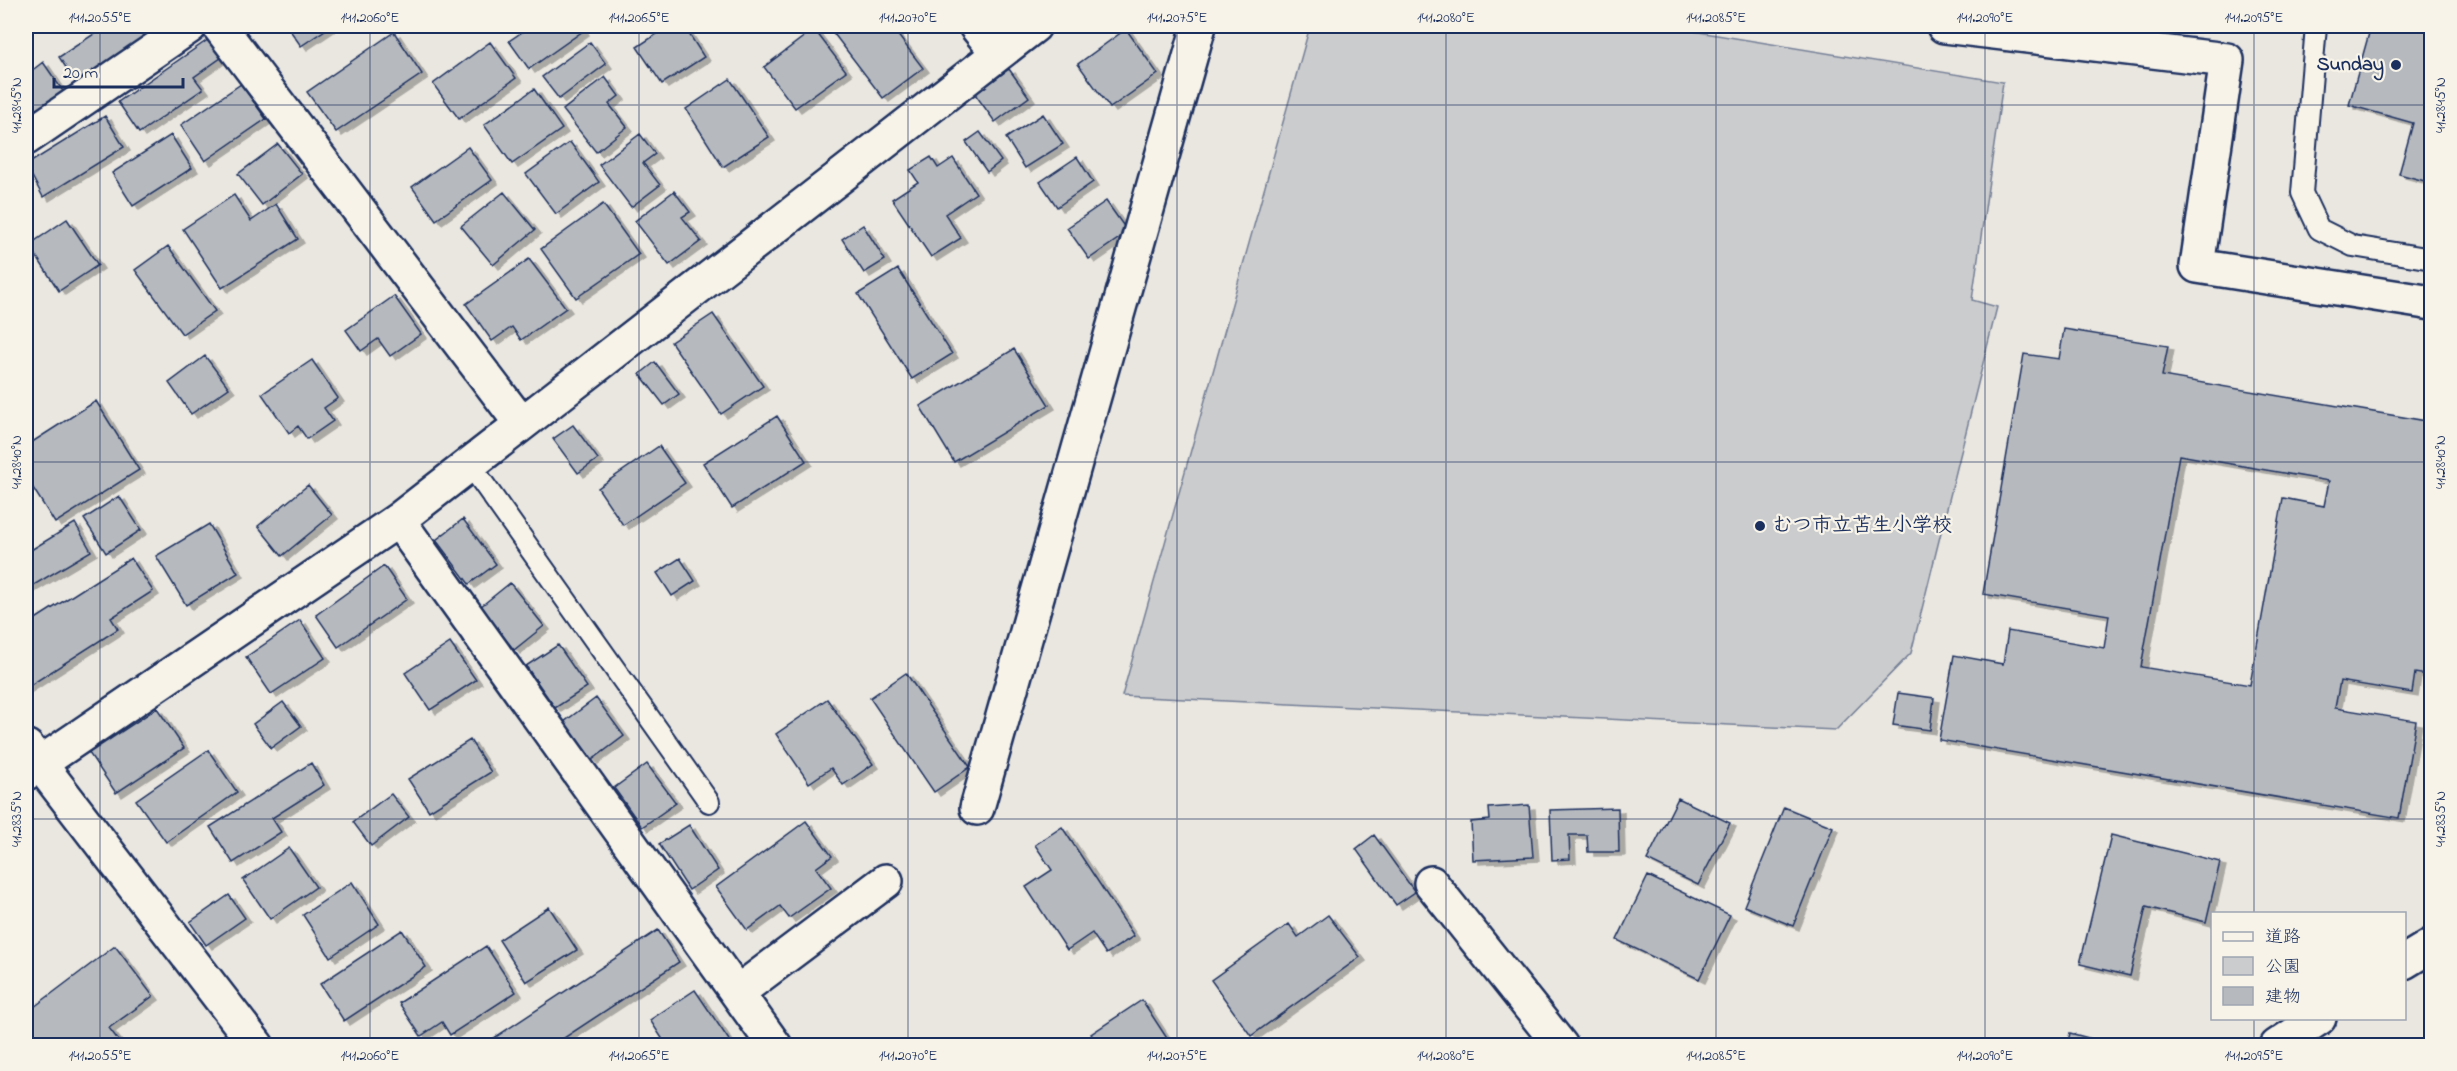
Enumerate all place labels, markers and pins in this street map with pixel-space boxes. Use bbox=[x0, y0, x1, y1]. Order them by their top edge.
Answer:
place label: Sunday bbox=[2317, 51, 2384, 81]
marker: Sunday bbox=[2389, 58, 2403, 72]
place label: むつ市立苫生小学校 bbox=[1772, 512, 1952, 541]
marker: むつ市立苫生小学校 bbox=[1753, 519, 1767, 533]

